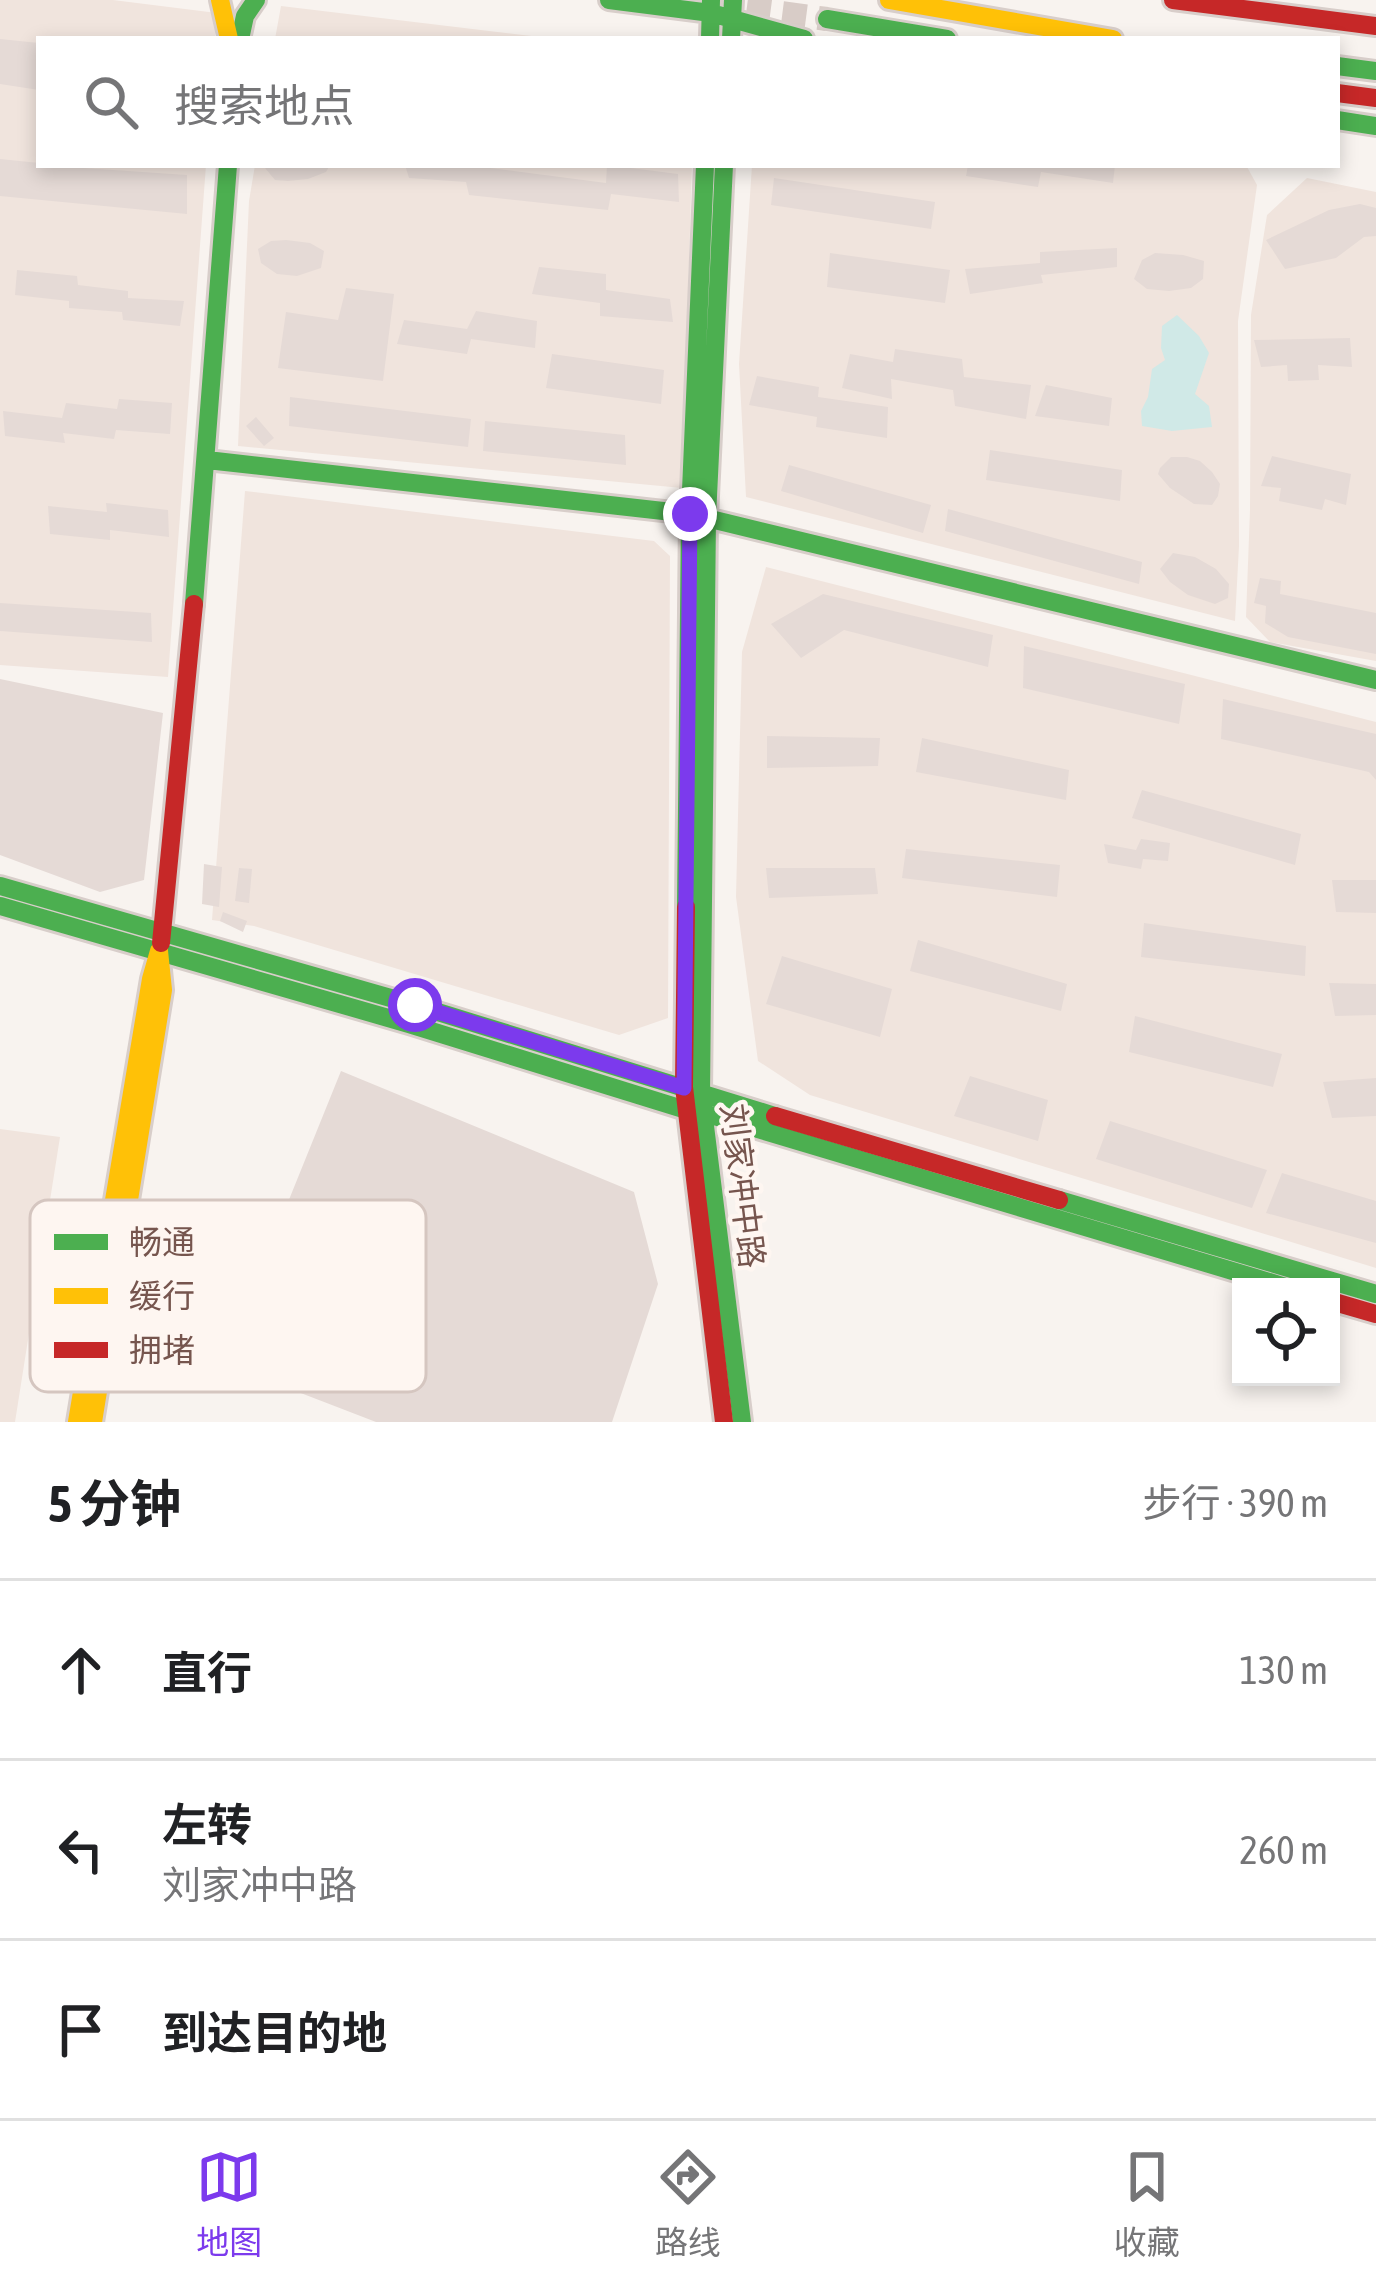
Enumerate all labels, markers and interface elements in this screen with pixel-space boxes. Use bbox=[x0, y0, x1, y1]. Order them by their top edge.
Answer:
search box bbox=[36, 36, 1340, 168]
icon: search bbox=[78, 69, 144, 135]
text: 搜索地点 bbox=[174, 80, 354, 132]
route end bbox=[663, 487, 717, 541]
route start bbox=[388, 978, 442, 1032]
street label: 刘家冲中路 bbox=[714, 1102, 772, 1270]
legend bbox=[30, 1200, 426, 1392]
text: 畅通 bbox=[129, 1223, 195, 1261]
text: 缓行 bbox=[129, 1277, 195, 1315]
map controls bbox=[1232, 1278, 1340, 1386]
button: locate bbox=[1232, 1278, 1340, 1386]
text: 拥堵 bbox=[129, 1331, 195, 1369]
text: 5 分钟 bbox=[48, 1474, 181, 1533]
text: 步行 · 390 m bbox=[1143, 1481, 1328, 1525]
icon: ahead bbox=[48, 1637, 114, 1703]
text: 直行 bbox=[162, 1647, 252, 1699]
text: 130 m bbox=[1240, 1648, 1328, 1692]
text: 左转 bbox=[162, 1799, 252, 1851]
icon: left bbox=[48, 1817, 114, 1883]
text: 260 m bbox=[1240, 1828, 1328, 1872]
text: 刘家冲中路 bbox=[162, 1863, 357, 1907]
icon: arrive bbox=[48, 1997, 114, 2063]
text: 到达目的地 bbox=[162, 2007, 387, 2059]
tab: 地图 bbox=[196, 2144, 262, 2264]
tab: 路线 bbox=[655, 2144, 721, 2264]
tab: 收藏 bbox=[1114, 2144, 1180, 2264]

